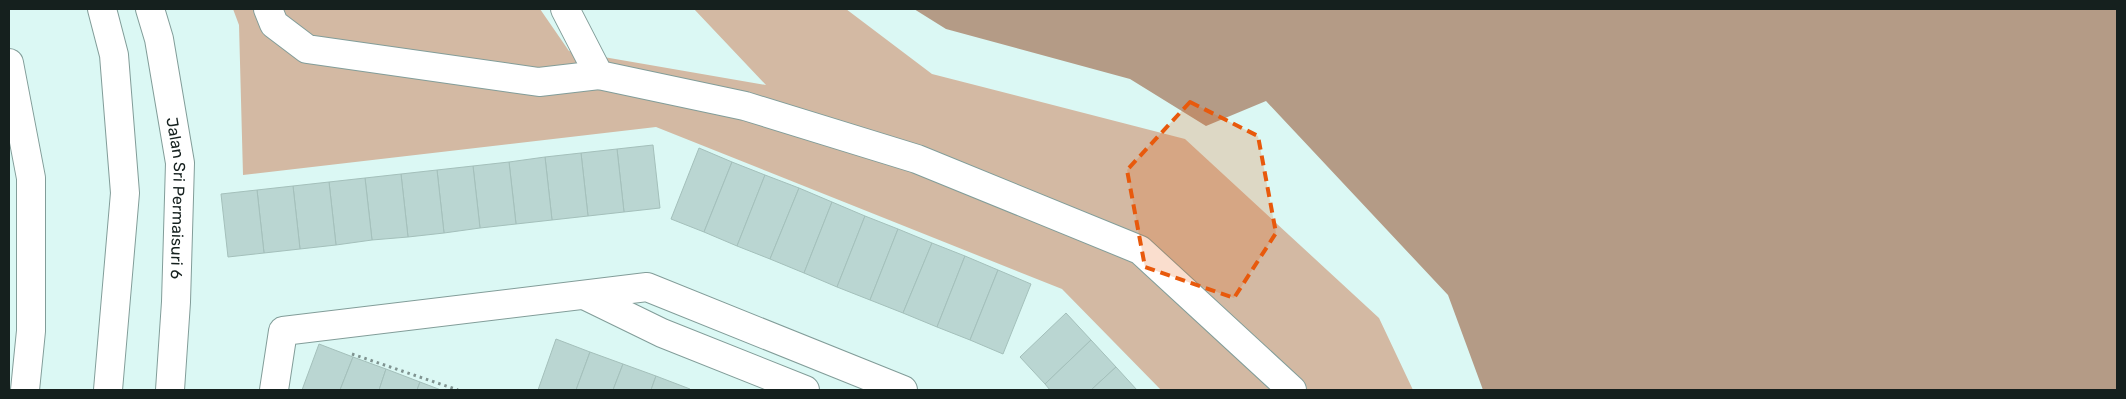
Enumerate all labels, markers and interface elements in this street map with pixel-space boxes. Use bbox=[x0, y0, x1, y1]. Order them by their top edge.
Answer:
street label: Jalan Sri Permaisuri 6 bbox=[162, 116, 189, 280]

